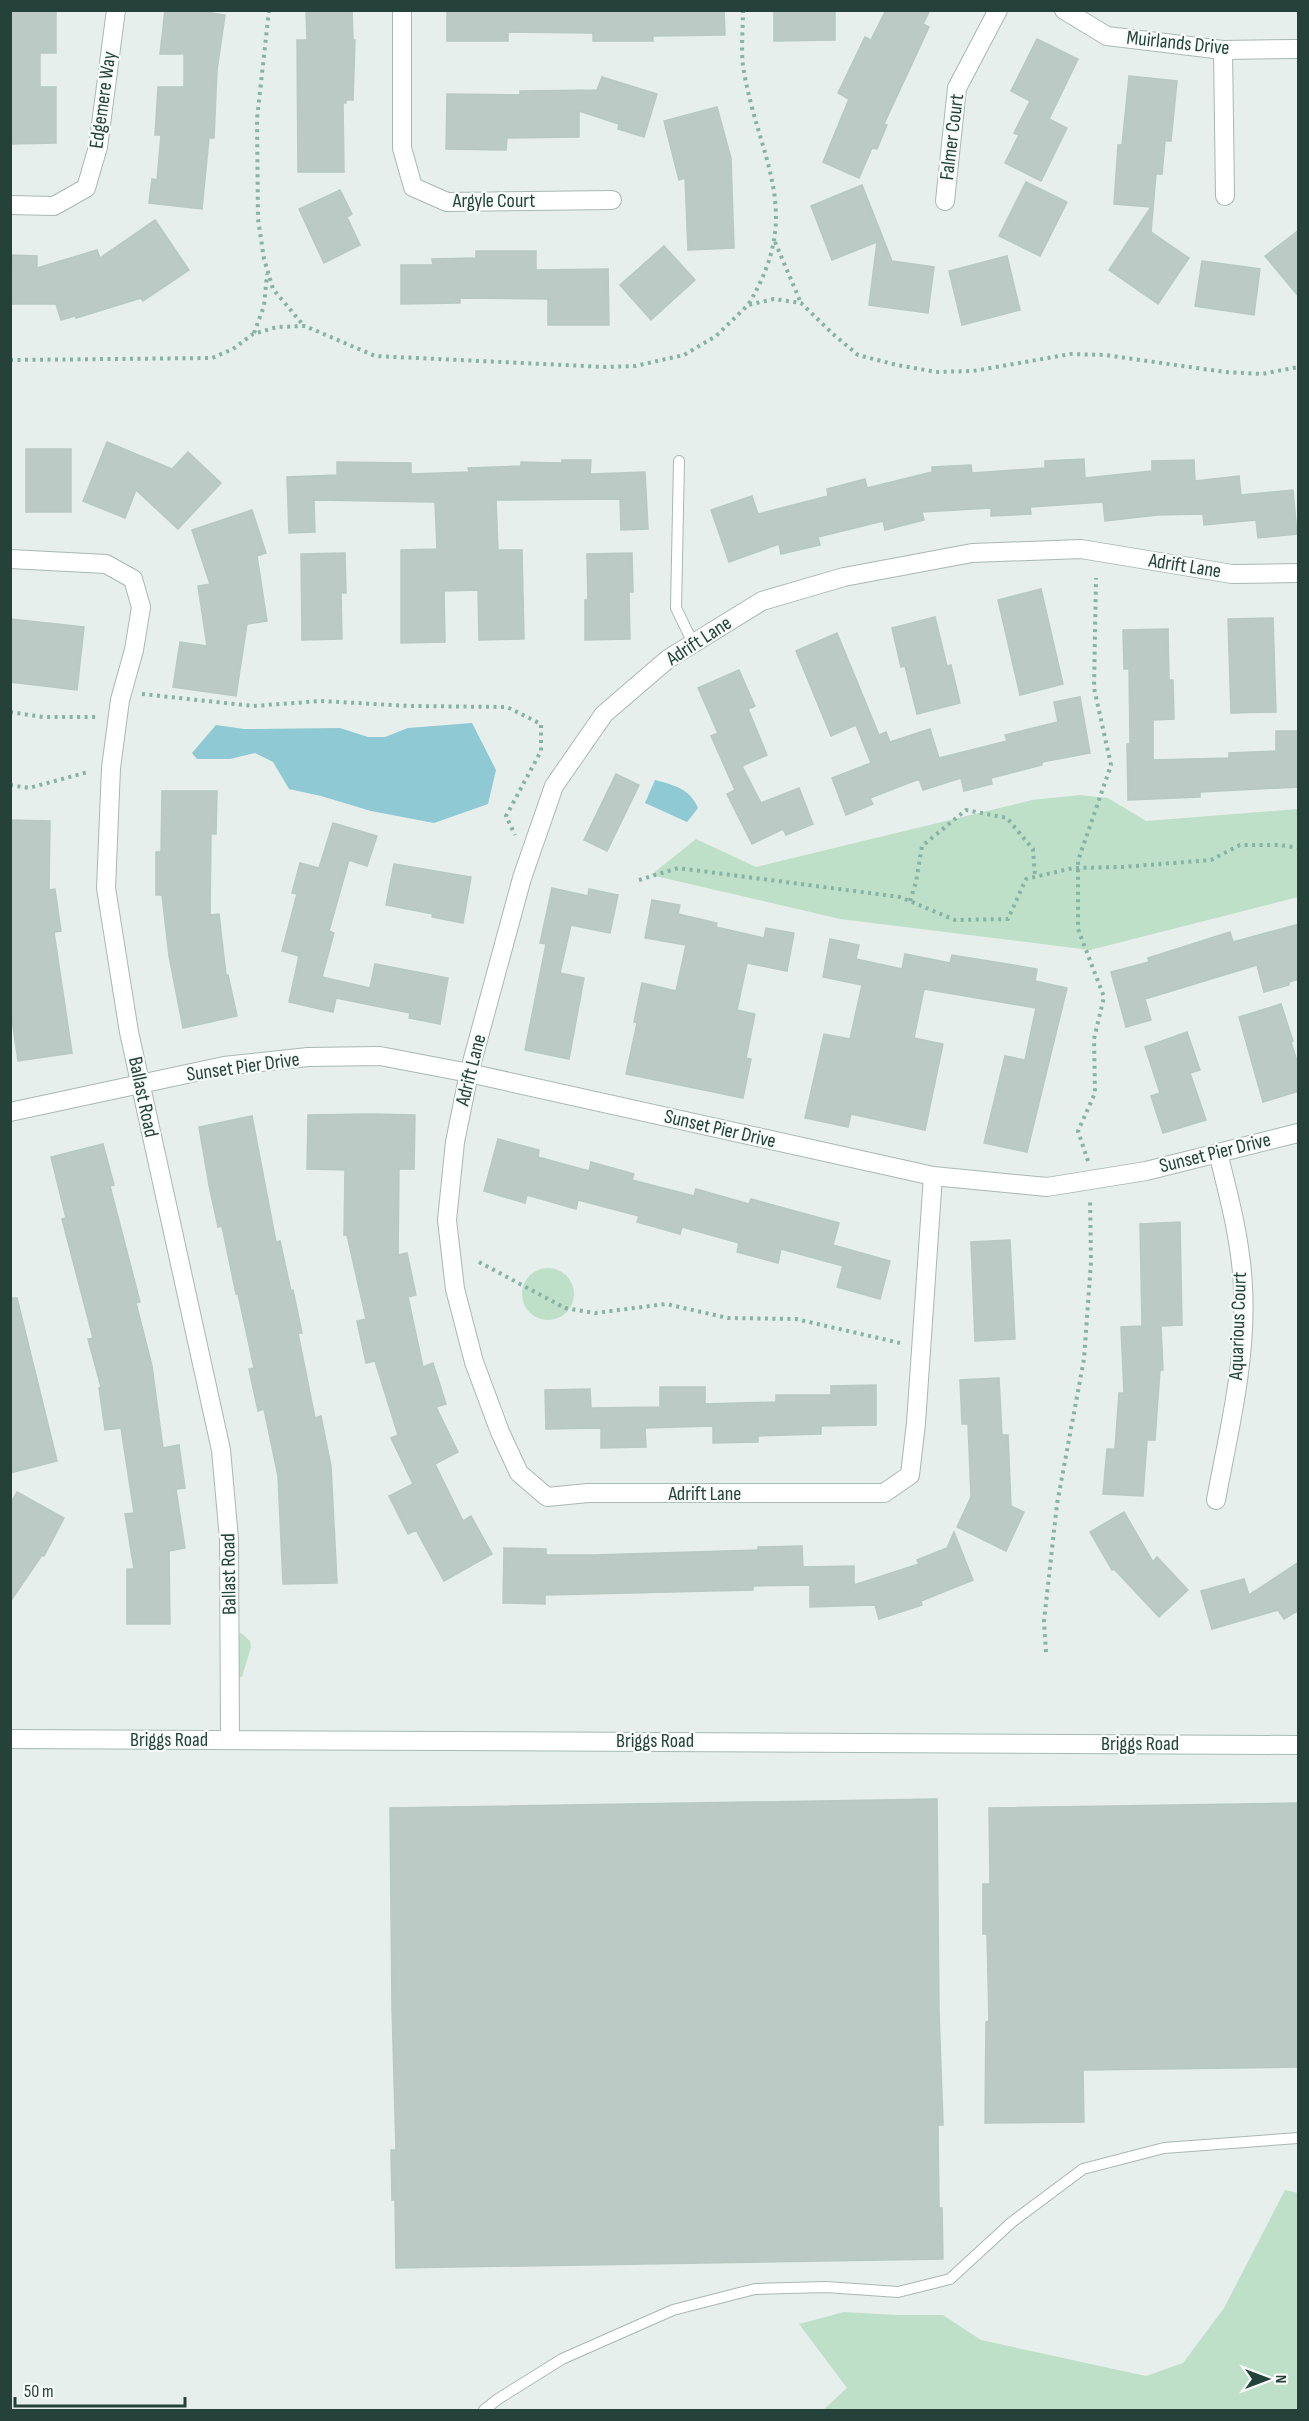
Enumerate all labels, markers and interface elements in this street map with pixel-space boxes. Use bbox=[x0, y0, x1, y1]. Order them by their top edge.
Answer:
street label: Muirlands Drive bbox=[1125, 26, 1231, 60]
street label: Edgemere Way bbox=[84, 50, 122, 150]
street label: Falmer Court bbox=[935, 93, 969, 181]
street label: Argyle Court bbox=[452, 189, 535, 213]
street label: Adrift Lane bbox=[1146, 548, 1223, 584]
street label: Adrift Lane bbox=[661, 611, 736, 671]
street label: Adrift Lane bbox=[450, 1032, 491, 1109]
street label: Sunset Pier Drive bbox=[185, 1047, 301, 1087]
street label: Ballast Road bbox=[123, 1055, 163, 1139]
street label: Sunset Pier Drive bbox=[662, 1104, 778, 1154]
street label: Sunset Pier Drive bbox=[1157, 1128, 1273, 1178]
street label: Aquarious Court bbox=[1224, 1272, 1252, 1381]
street label: Adrift Lane bbox=[668, 1482, 741, 1506]
street label: Ballast Road bbox=[216, 1533, 242, 1615]
street label: Briggs Road bbox=[130, 1728, 208, 1752]
street label: Briggs Road bbox=[616, 1729, 694, 1753]
street label: Briggs Road bbox=[1101, 1732, 1179, 1756]
north arrow bbox=[1237, 2349, 1297, 2409]
scale bar bbox=[15, 2370, 184, 2408]
text: N bbox=[1271, 2375, 1290, 2383]
text: 50 m bbox=[24, 2381, 54, 2402]

